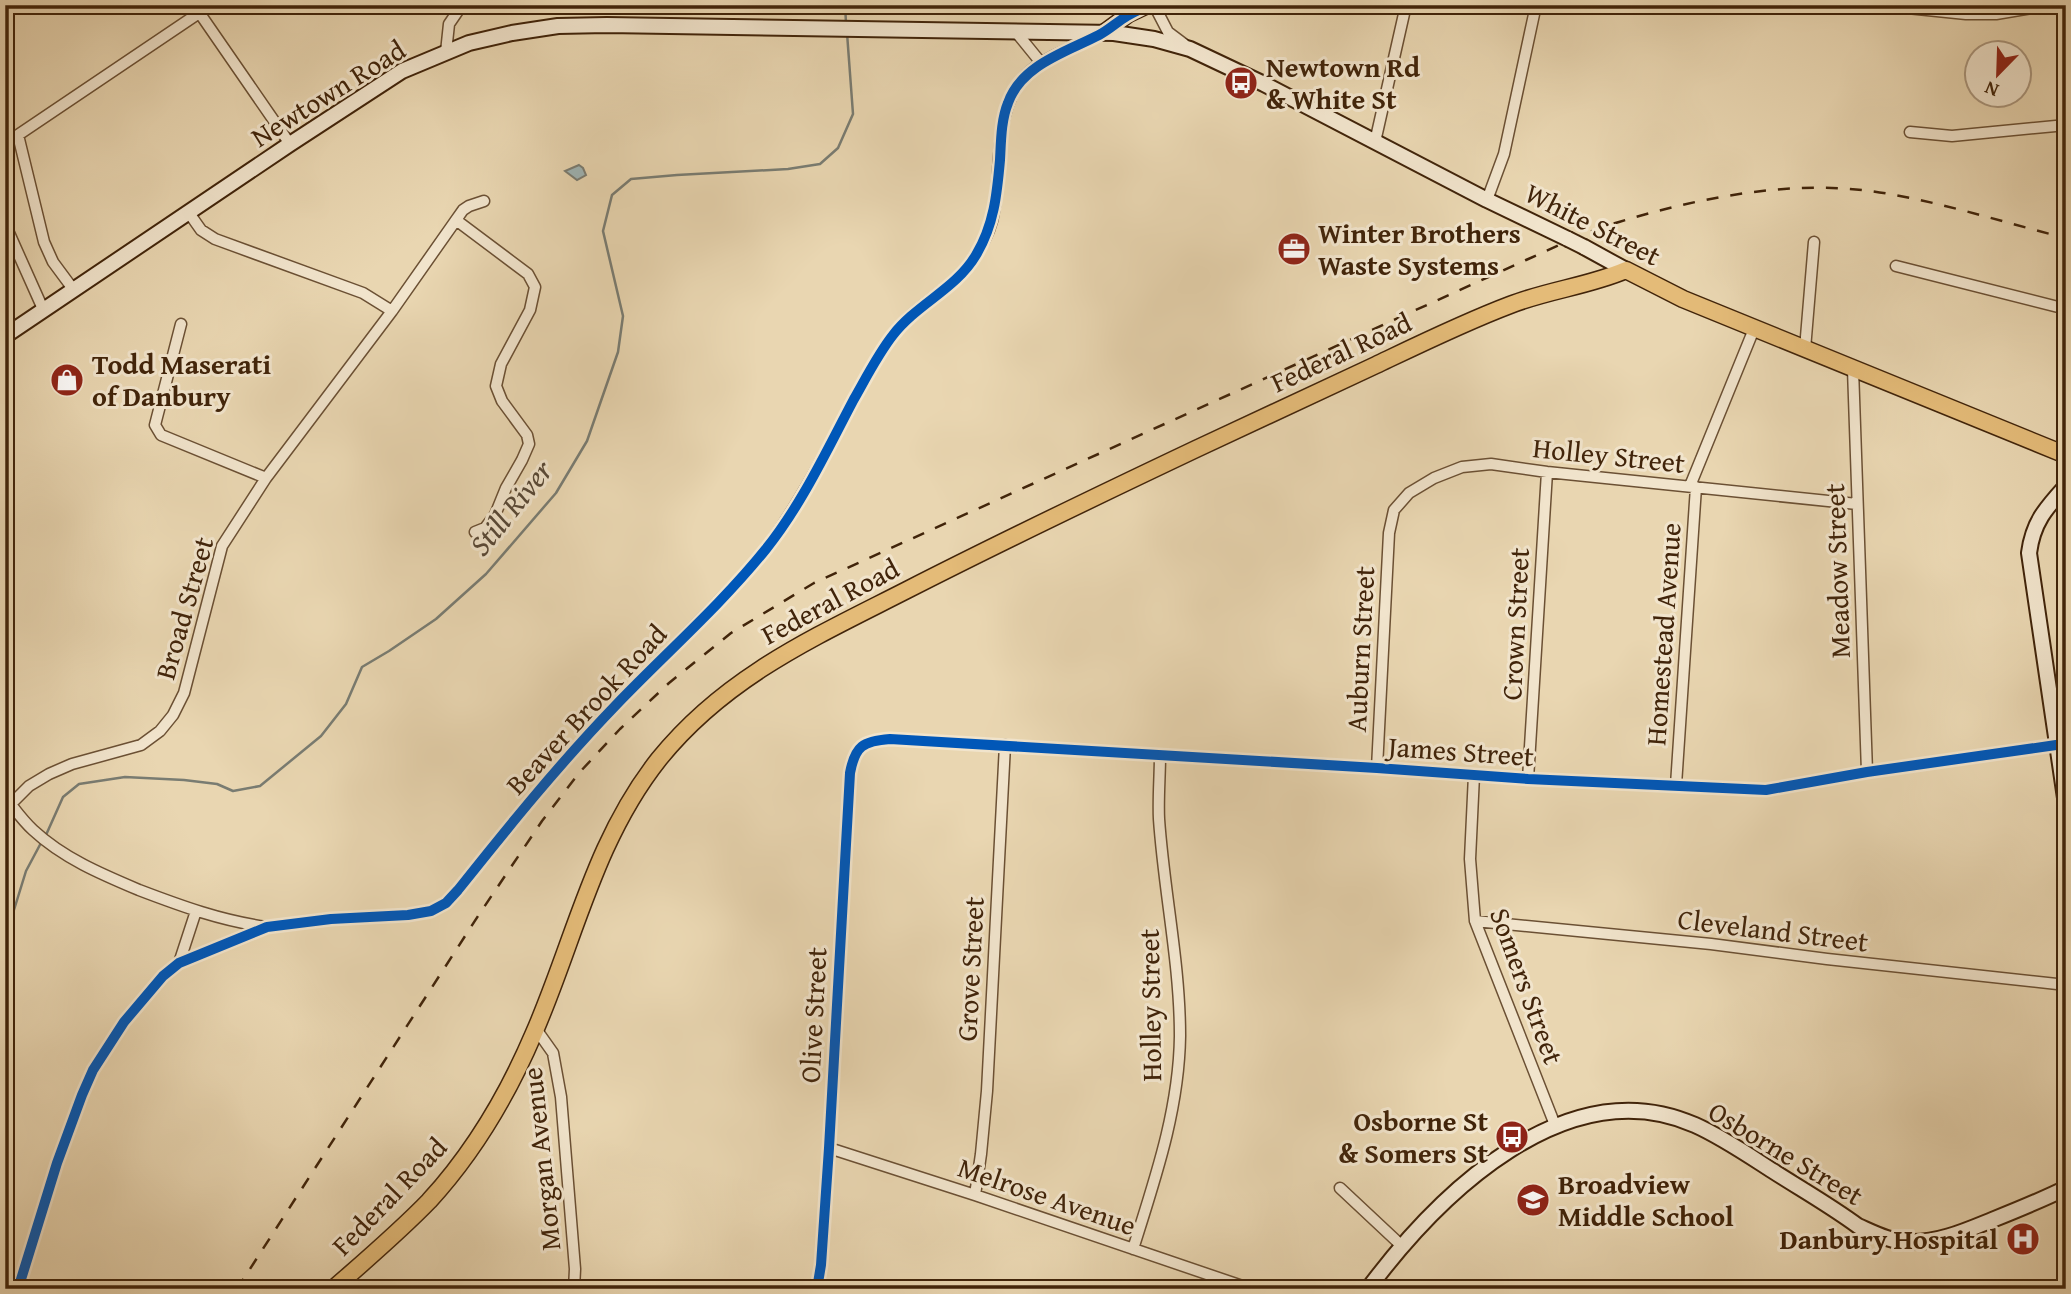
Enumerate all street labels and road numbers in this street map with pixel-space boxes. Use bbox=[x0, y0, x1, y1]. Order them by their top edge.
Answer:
street label: Newtown Road bbox=[242, 29, 413, 156]
street label: White Street bbox=[1518, 172, 1668, 275]
street label: Federal Road bbox=[1264, 301, 1418, 402]
street label: Holley Street bbox=[1531, 426, 1687, 483]
street label: Meadow Street bbox=[1813, 483, 1860, 659]
street label: Homestead Avenue bbox=[1634, 521, 1691, 747]
street label: Broad Street bbox=[144, 532, 223, 684]
street label: Crown Street bbox=[1490, 546, 1539, 701]
street label: Federal Road bbox=[754, 547, 906, 654]
street label: Auburn Street bbox=[1335, 565, 1384, 733]
street label: Beaver Brook Road bbox=[495, 614, 676, 803]
street label: James Street bbox=[1384, 725, 1535, 776]
street label: Grove Street bbox=[945, 896, 994, 1042]
street label: Cleveland Street bbox=[1676, 897, 1871, 962]
street label: Somers Street bbox=[1480, 902, 1575, 1070]
street label: Holley Street bbox=[1128, 928, 1171, 1082]
street label: Olive Street bbox=[788, 946, 837, 1084]
street label: Morgan Avenue bbox=[511, 1065, 571, 1253]
street label: Osborne Street bbox=[1701, 1090, 1872, 1215]
street label: Federal Road bbox=[321, 1127, 456, 1264]
street label: Melrose Avenue bbox=[953, 1146, 1142, 1245]

